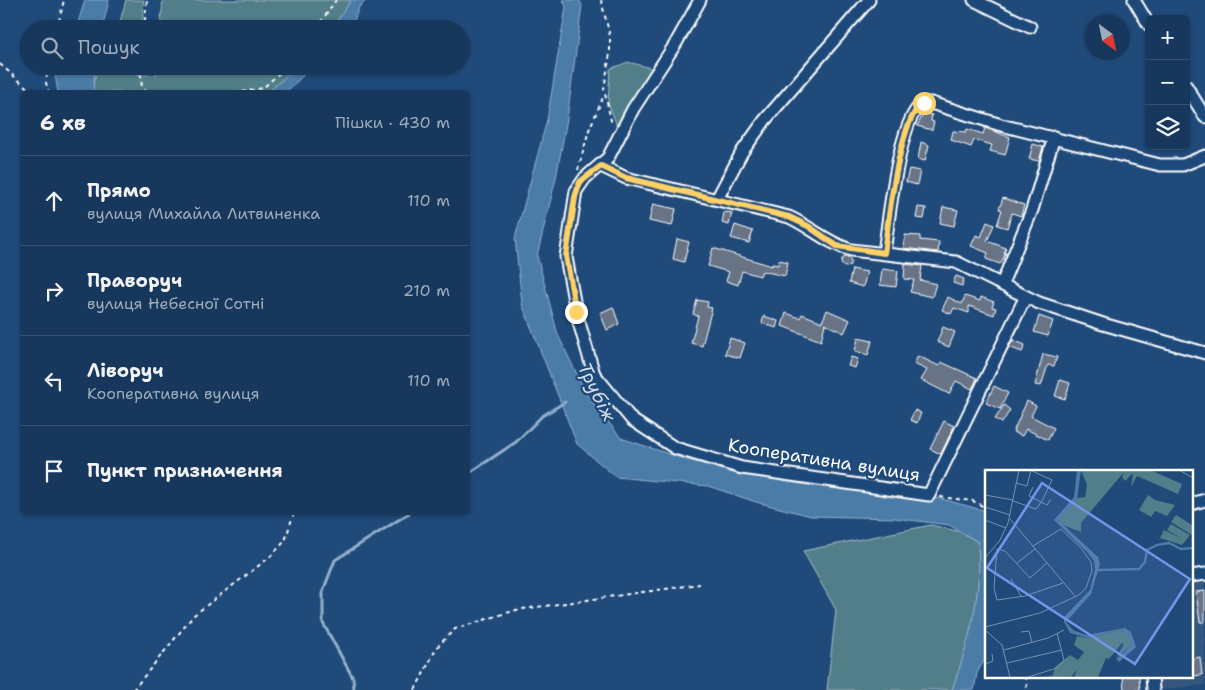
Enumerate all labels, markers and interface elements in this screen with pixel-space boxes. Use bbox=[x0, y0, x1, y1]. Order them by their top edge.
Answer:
north arrow bbox=[1085, 15, 1130, 60]
map controls bbox=[1145, 15, 1190, 150]
button: + bbox=[1145, 15, 1190, 60]
search box bbox=[20, 20, 470, 75]
icon: search bbox=[38, 34, 66, 62]
text: Пошук bbox=[78, 35, 140, 60]
button: − bbox=[1145, 60, 1190, 105]
route start bbox=[913, 92, 936, 115]
button: layers bbox=[1145, 105, 1190, 150]
text: 6 хв bbox=[40, 109, 86, 137]
text: Пішки · 430 m bbox=[335, 112, 450, 133]
text: Прямо bbox=[87, 178, 151, 203]
icon: ahead bbox=[40, 187, 68, 215]
text: 110 m bbox=[407, 190, 450, 211]
text: вулиця Михайла Литвиненка bbox=[87, 203, 320, 224]
text: Праворуч bbox=[87, 268, 182, 293]
icon: right bbox=[40, 277, 68, 305]
text: 210 m bbox=[403, 280, 450, 301]
text: вулиця Небесної Сотні bbox=[87, 293, 264, 314]
route end bbox=[565, 301, 588, 324]
text: Ліворуч bbox=[87, 358, 163, 383]
water label: Трубіж bbox=[572, 359, 622, 426]
icon: left bbox=[40, 367, 68, 395]
text: 110 m bbox=[407, 370, 450, 391]
text: Кооперативна вулиця bbox=[87, 383, 260, 404]
street label: Кооперативна вулиця bbox=[726, 433, 922, 487]
icon: arrive bbox=[40, 457, 68, 485]
text: Пункт призначення bbox=[87, 458, 283, 483]
inset map bbox=[985, 470, 1192, 678]

